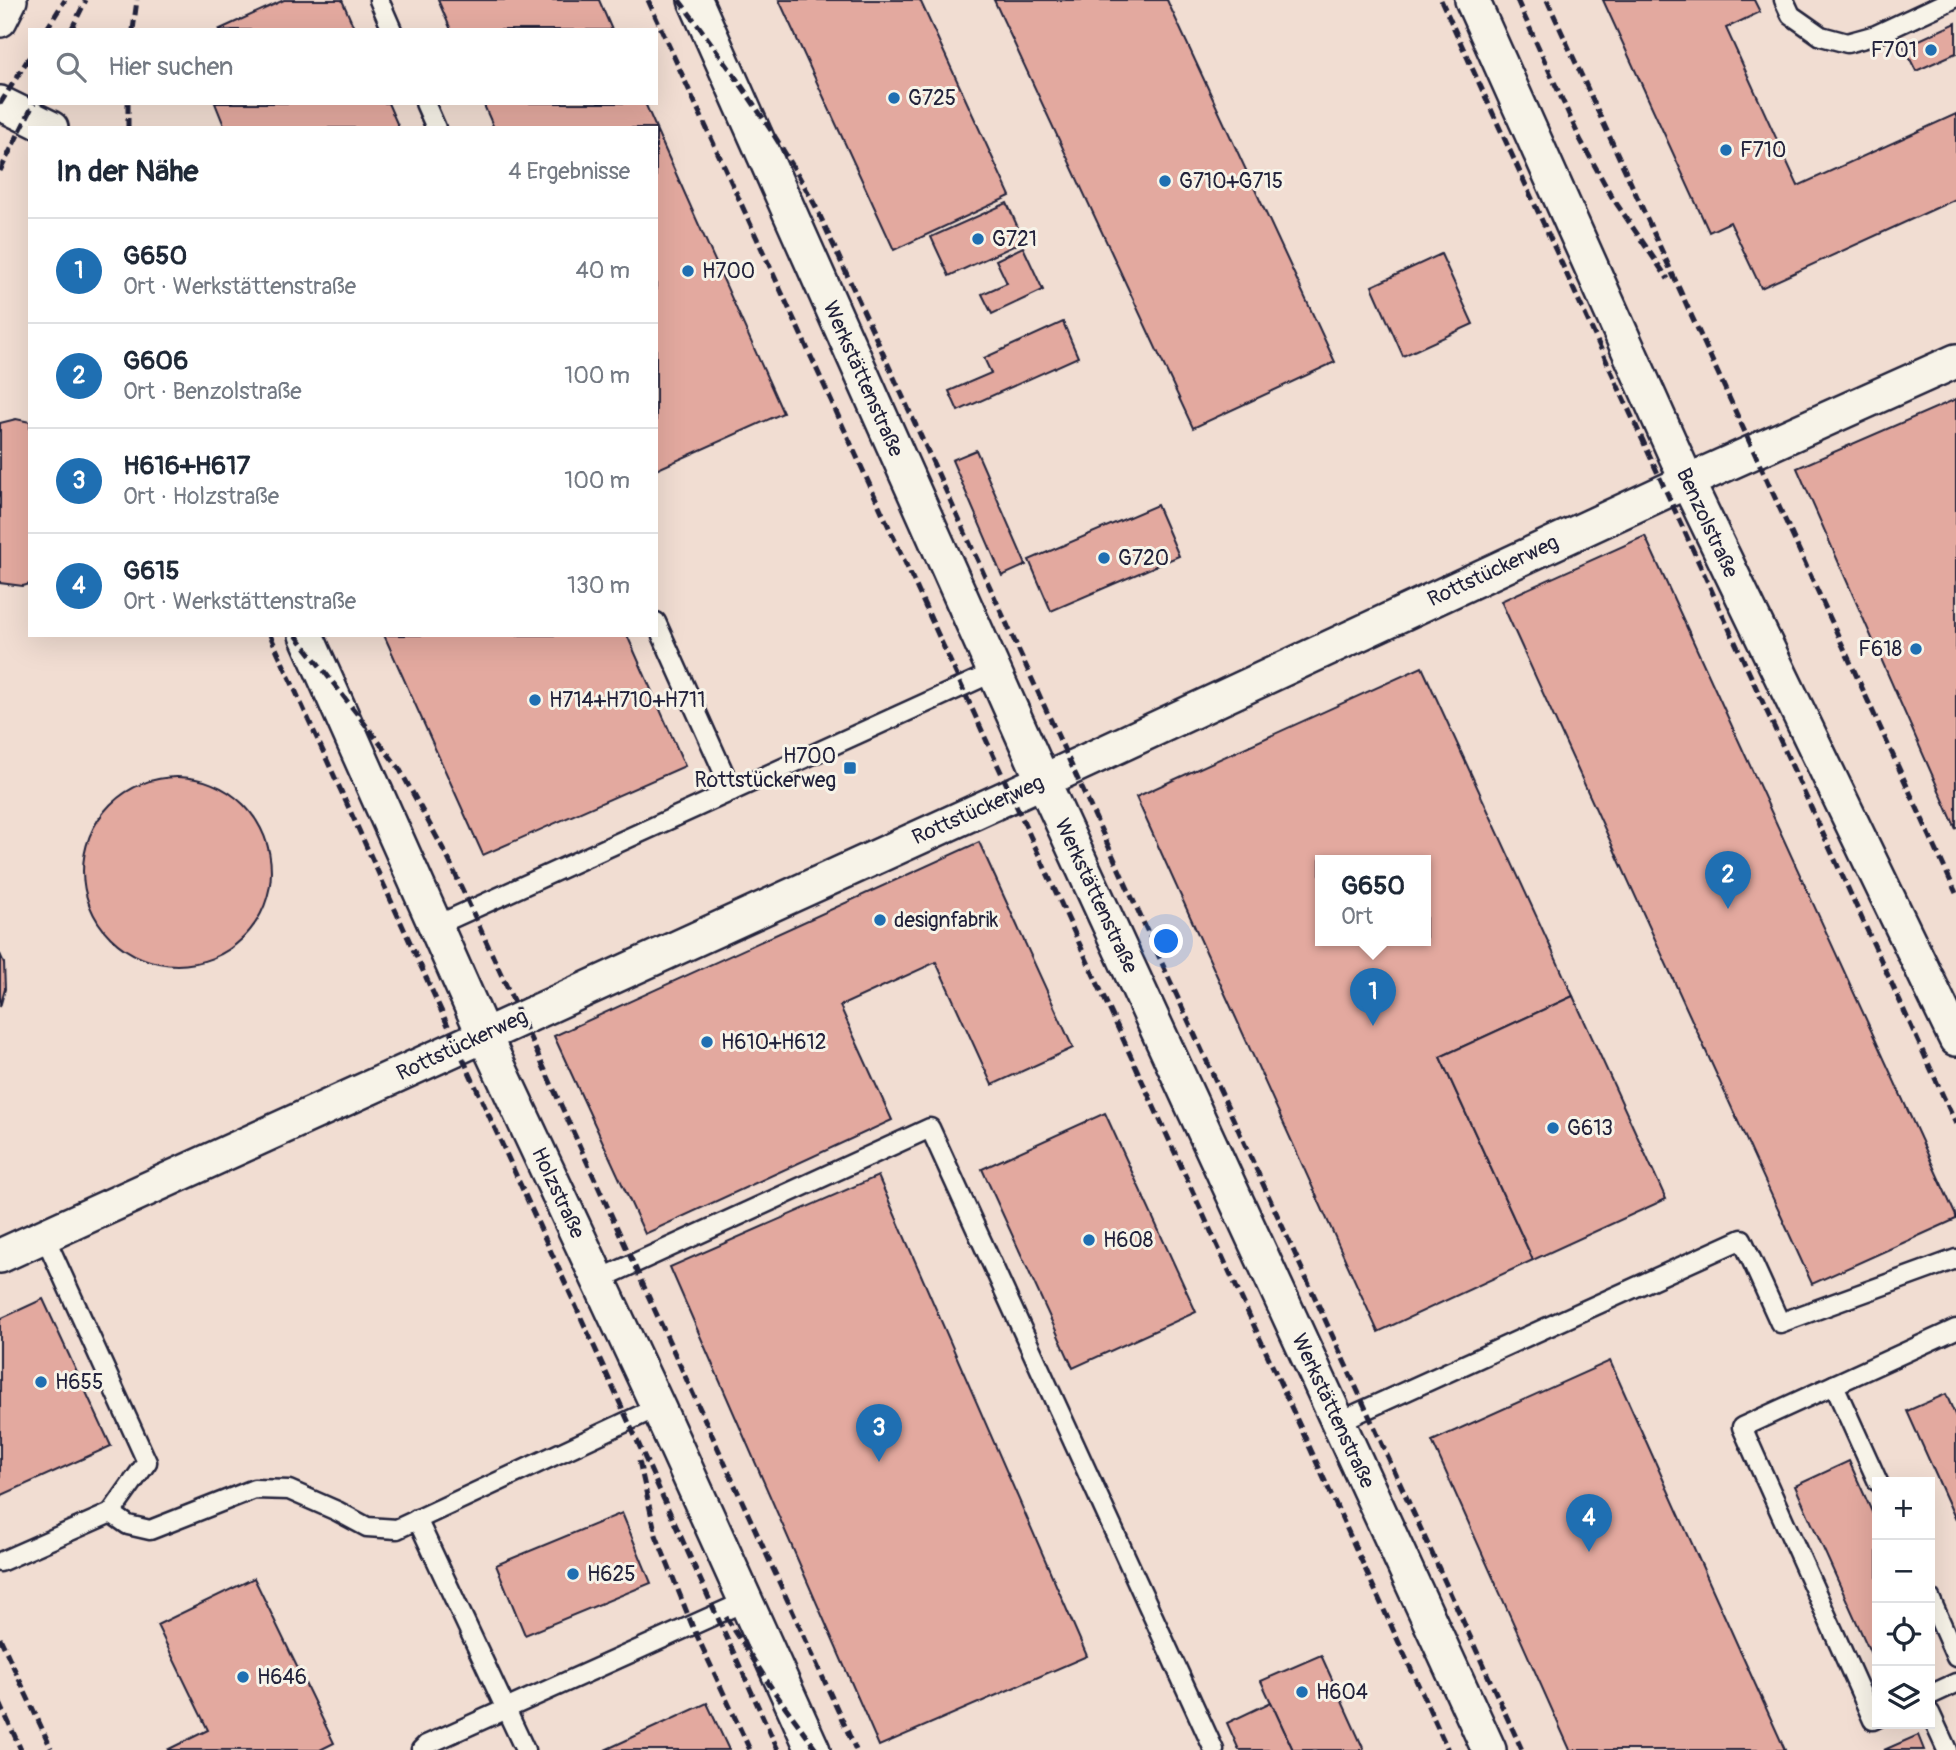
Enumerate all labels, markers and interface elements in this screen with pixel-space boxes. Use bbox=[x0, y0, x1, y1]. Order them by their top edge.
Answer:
search box bbox=[28, 28, 658, 105]
place label: F701 bbox=[1871, 37, 1917, 64]
marker: F701 bbox=[1923, 42, 1939, 58]
icon: search bbox=[52, 48, 90, 86]
text: Hier suchen bbox=[108, 51, 233, 83]
place label: G725 bbox=[908, 85, 956, 112]
marker: G725 bbox=[886, 90, 902, 106]
place label: F710 bbox=[1740, 137, 1786, 164]
marker: F710 bbox=[1718, 142, 1734, 158]
text: In der Nähe bbox=[56, 153, 198, 190]
text: 4 Ergebnisse bbox=[508, 157, 630, 186]
place label: G710+G715 bbox=[1179, 168, 1283, 195]
marker: G710+G715 bbox=[1157, 173, 1173, 189]
place label: G721 bbox=[992, 226, 1037, 253]
marker: G721 bbox=[970, 231, 986, 247]
text: G650 bbox=[123, 240, 187, 272]
text: 1 bbox=[75, 256, 84, 285]
text: 40 m bbox=[576, 256, 630, 285]
place label: H700 bbox=[702, 258, 755, 285]
marker: H700 bbox=[680, 263, 696, 279]
text: Ort · Werkstättenstraße bbox=[123, 272, 356, 301]
street label: Werkstättenstraße bbox=[817, 297, 910, 462]
text: G606 bbox=[123, 345, 188, 377]
text: 2 bbox=[73, 361, 85, 390]
text: 100 m bbox=[564, 361, 630, 390]
text: Ort · Benzolstraße bbox=[123, 377, 302, 406]
text: H616+H617 bbox=[123, 450, 250, 482]
street label: Benzolstraße bbox=[1670, 464, 1744, 583]
text: 3 bbox=[73, 466, 85, 495]
text: 100 m bbox=[564, 466, 630, 495]
text: Ort · Holzstraße bbox=[123, 482, 279, 511]
street label: Rottstückerweg bbox=[1423, 529, 1563, 613]
place label: G720 bbox=[1118, 545, 1169, 572]
marker: G720 bbox=[1096, 550, 1112, 566]
text: G615 bbox=[123, 555, 180, 587]
text: 4 bbox=[72, 571, 86, 600]
text: 130 m bbox=[567, 571, 630, 600]
text: Ort · Werkstättenstraße bbox=[123, 587, 356, 616]
place label: F618 bbox=[1858, 636, 1902, 663]
marker: F618 bbox=[1908, 641, 1924, 657]
place label: H714+H710+H711 bbox=[549, 687, 705, 714]
marker: H714+H710+H711 bbox=[527, 692, 543, 708]
place label: H700 Rottstückerweg bbox=[695, 743, 836, 794]
marker: H700 Rottstückerweg bbox=[842, 760, 858, 776]
street label: Rottstückerweg bbox=[908, 769, 1048, 851]
street label: Werkstättenstraße bbox=[1048, 814, 1144, 978]
pin: 2 bbox=[1705, 851, 1751, 909]
popup bbox=[1315, 855, 1431, 946]
text: G650 bbox=[1341, 870, 1405, 902]
text: Ort bbox=[1341, 902, 1373, 931]
place label: designfabrik bbox=[894, 907, 998, 934]
marker: designfabrik bbox=[872, 912, 888, 928]
your location bbox=[1149, 924, 1183, 958]
pin: 1 bbox=[1350, 968, 1396, 1026]
street label: Rottstückerweg bbox=[392, 1003, 532, 1087]
place label: H610+H612 bbox=[721, 1029, 826, 1056]
marker: H610+H612 bbox=[699, 1034, 715, 1050]
place label: G613 bbox=[1567, 1115, 1613, 1142]
marker: G613 bbox=[1545, 1120, 1561, 1136]
street label: Holzstraße bbox=[525, 1143, 591, 1243]
place label: H608 bbox=[1103, 1227, 1153, 1254]
marker: H608 bbox=[1081, 1232, 1097, 1248]
street label: Werkstättenstraße bbox=[1285, 1329, 1381, 1493]
place label: H655 bbox=[55, 1369, 103, 1396]
marker: H655 bbox=[33, 1374, 49, 1390]
pin: 3 bbox=[856, 1404, 902, 1462]
map controls bbox=[1872, 1477, 1935, 1729]
button: + bbox=[1872, 1477, 1935, 1540]
pin: 4 bbox=[1566, 1494, 1612, 1552]
button: − bbox=[1872, 1540, 1935, 1603]
place label: H625 bbox=[587, 1561, 636, 1588]
marker: H625 bbox=[565, 1566, 581, 1582]
button: locate bbox=[1872, 1603, 1935, 1666]
place label: H646 bbox=[257, 1664, 307, 1691]
button: layers bbox=[1872, 1666, 1935, 1729]
marker: H646 bbox=[235, 1669, 251, 1685]
place label: H604 bbox=[1316, 1679, 1368, 1706]
marker: H604 bbox=[1294, 1684, 1310, 1700]

